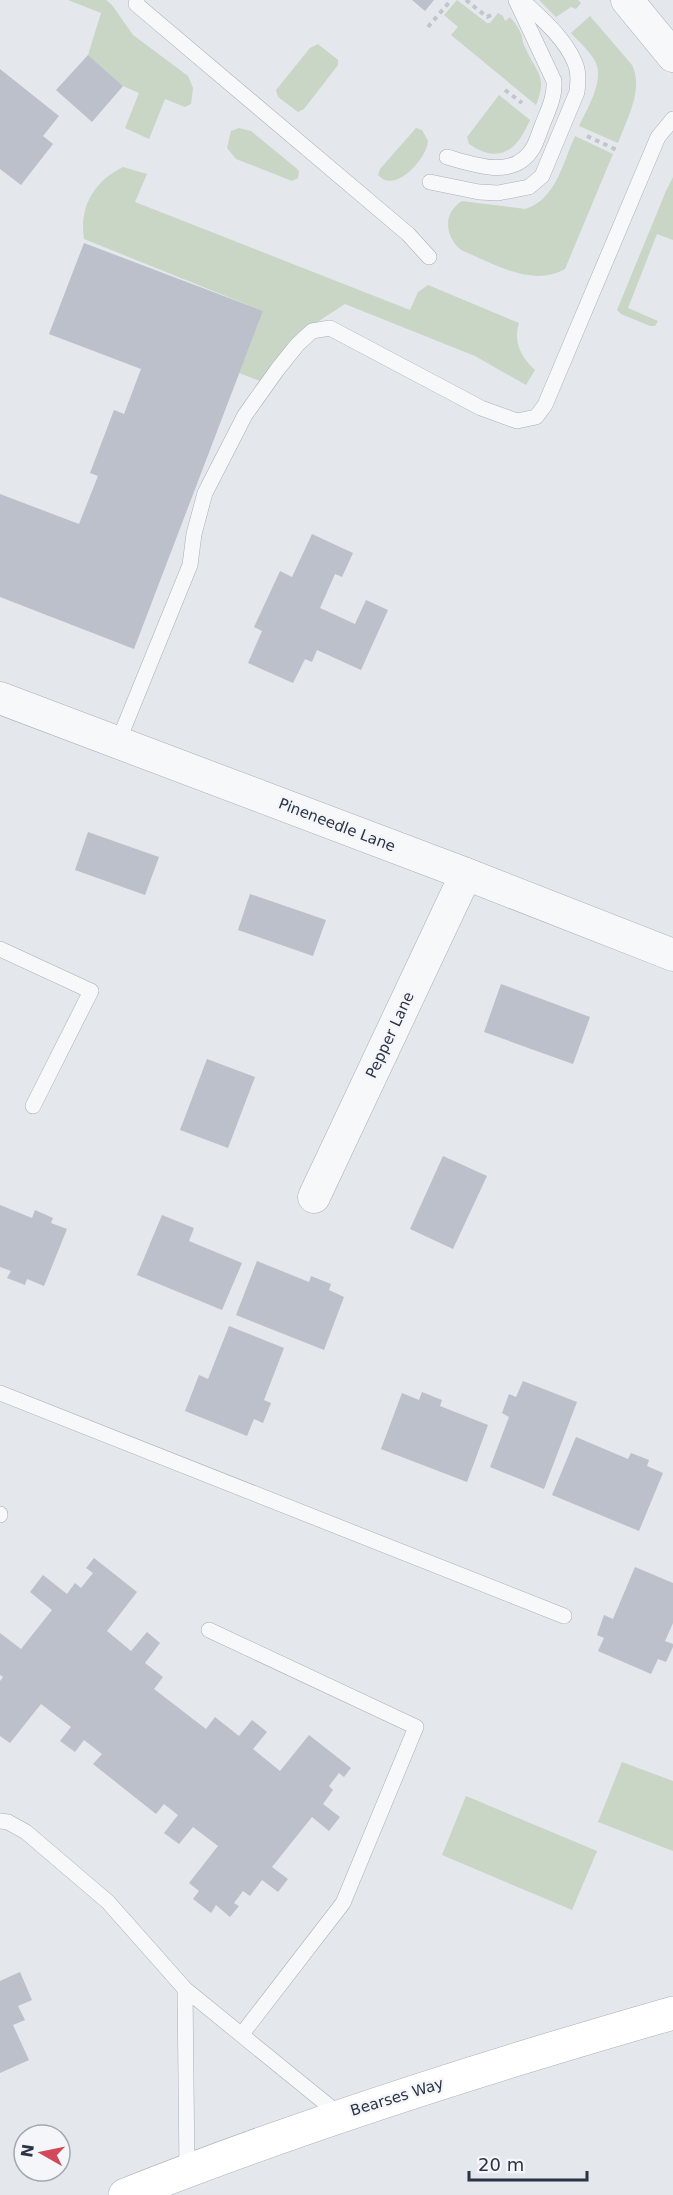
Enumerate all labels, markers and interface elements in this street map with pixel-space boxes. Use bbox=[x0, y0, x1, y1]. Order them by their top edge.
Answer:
street label: Pineneedle Lane bbox=[276, 794, 398, 856]
street label: Pepper Lane bbox=[362, 989, 418, 1081]
street label: Bearses Way bbox=[348, 2074, 446, 2120]
north arrow bbox=[12, 2123, 72, 2183]
text: N bbox=[17, 2143, 38, 2159]
scale bar bbox=[469, 2144, 588, 2182]
text: 20 m bbox=[478, 2154, 524, 2175]

